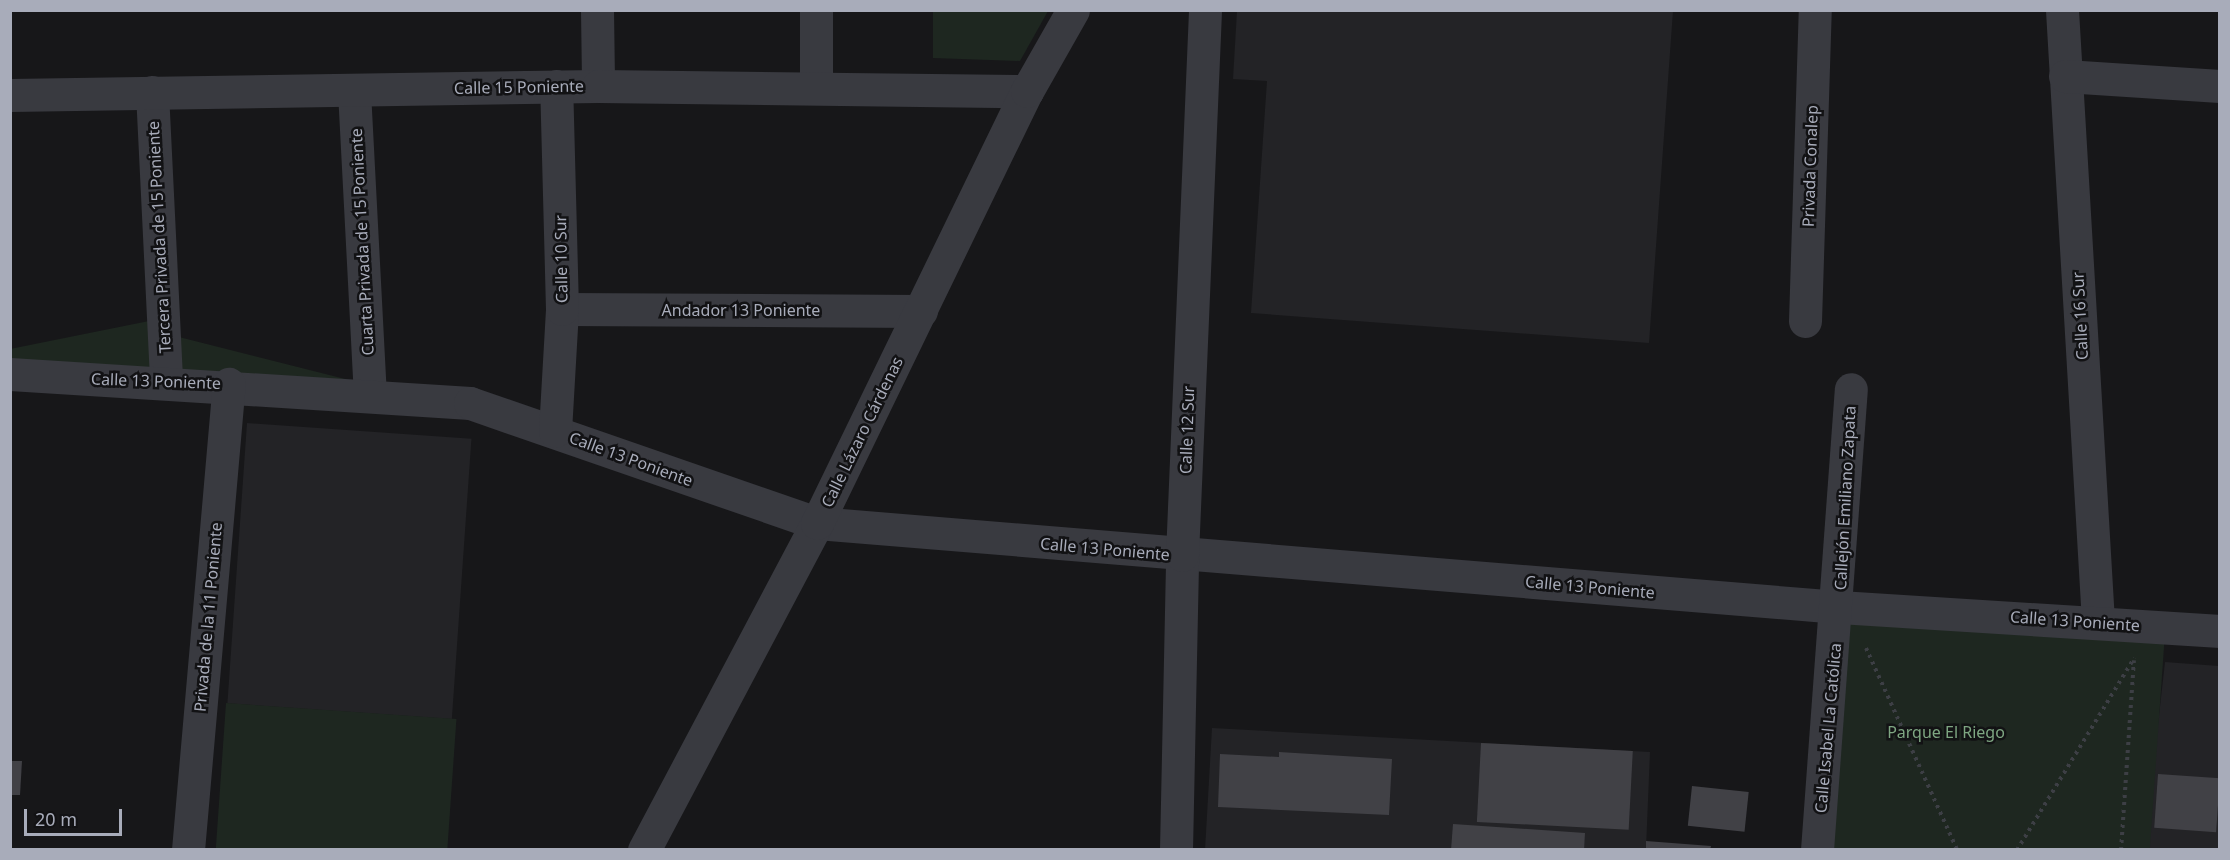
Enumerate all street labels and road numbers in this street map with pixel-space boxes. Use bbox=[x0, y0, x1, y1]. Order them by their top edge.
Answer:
street label: Calle 15 Poniente bbox=[454, 76, 584, 98]
street label: Privada Conalep bbox=[1798, 105, 1822, 227]
street label: Tercera Privada de 15 Poniente bbox=[143, 121, 175, 353]
street label: Cuarta Privada de 15 Poniente bbox=[346, 128, 378, 356]
street label: Calle 10 Sur bbox=[551, 215, 571, 303]
street label: Calle 16 Sur bbox=[2068, 271, 2092, 361]
street label: Andador 13 Poniente bbox=[662, 300, 820, 320]
street label: Calle Lázaro Cárdenas bbox=[817, 354, 907, 510]
street label: Calle 13 Poniente bbox=[91, 369, 221, 393]
street label: Calle 12 Sur bbox=[1176, 386, 1198, 474]
street label: Callejón Emiliano Zapata bbox=[1831, 405, 1859, 591]
street label: Calle 13 Poniente bbox=[567, 428, 695, 490]
street label: Privada de la 11 Poniente bbox=[190, 521, 226, 713]
street label: Calle 13 Poniente bbox=[1039, 534, 1171, 564]
street label: Calle 13 Poniente bbox=[1524, 572, 1656, 602]
street label: Calle 13 Poniente bbox=[2009, 607, 2141, 635]
street label: Calle Isabel La Católica bbox=[1811, 642, 1845, 814]

